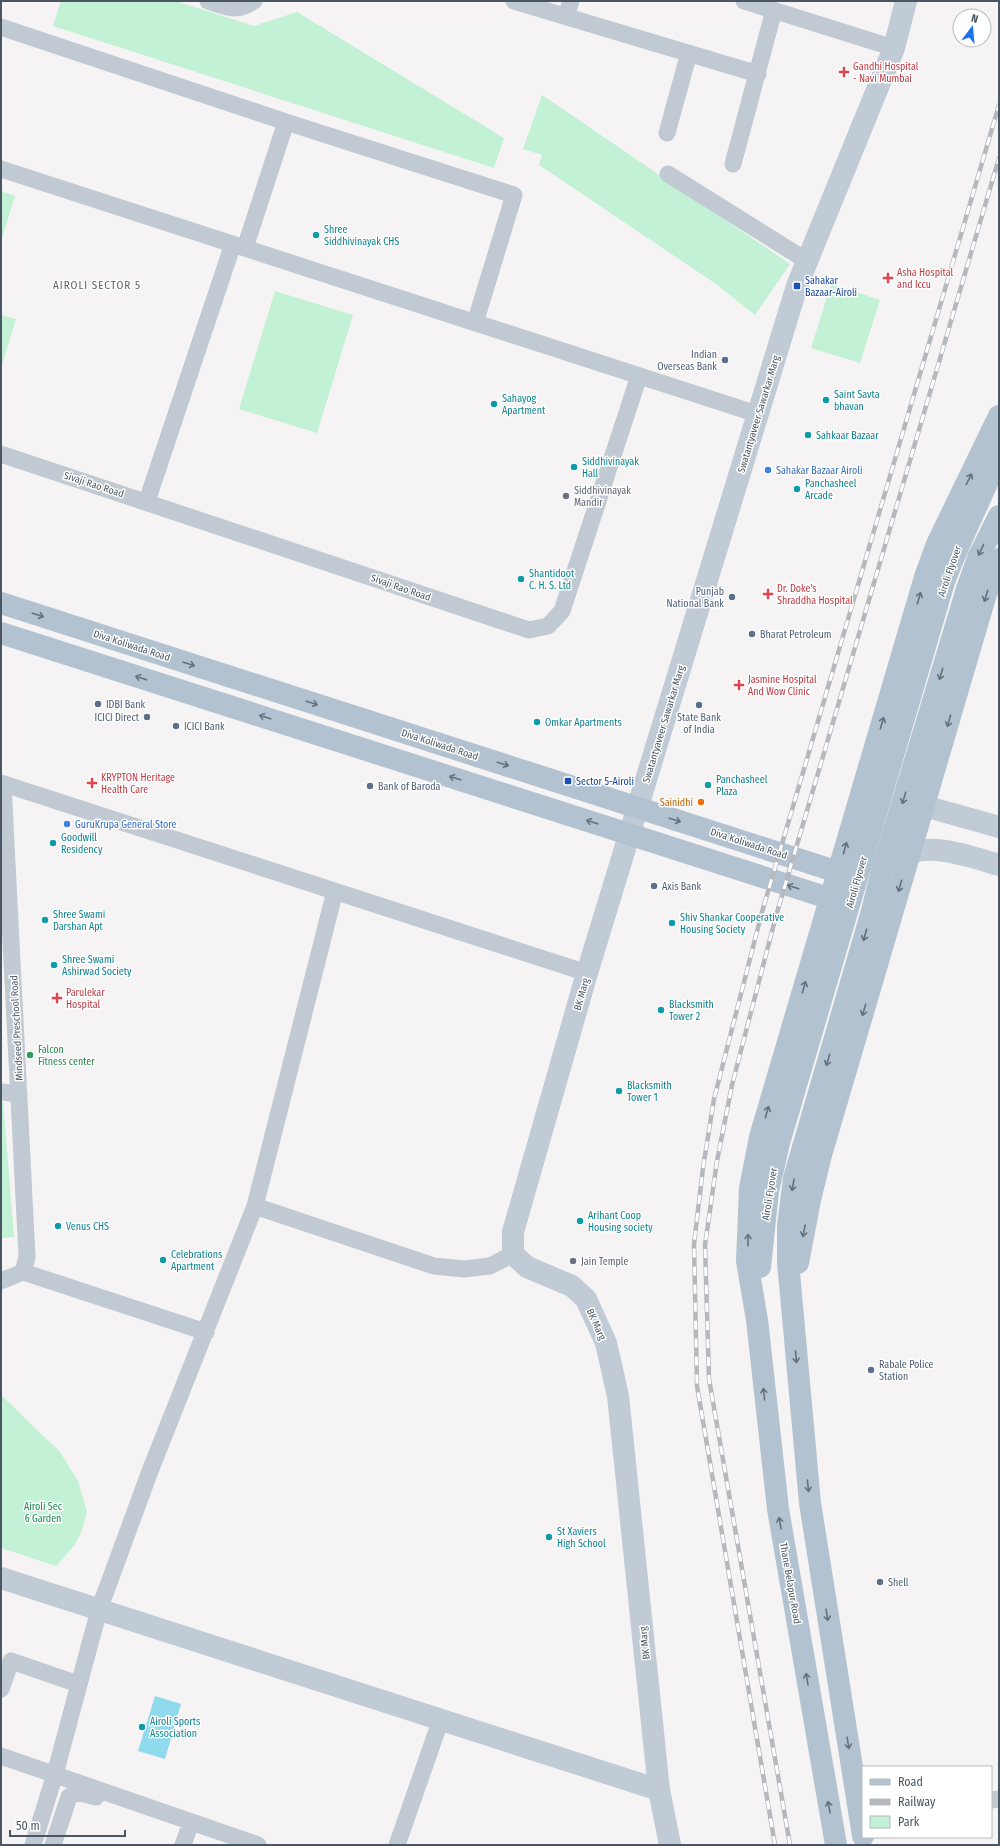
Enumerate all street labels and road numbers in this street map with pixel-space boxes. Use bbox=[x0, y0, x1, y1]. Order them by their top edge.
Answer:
street label: Swatantyaveer Sawarkar Marg bbox=[735, 354, 783, 474]
street label: Sivaji Rao Road bbox=[62, 470, 125, 500]
street label: Airoli Flyover bbox=[936, 544, 964, 598]
street label: Sivaji Rao Road bbox=[369, 572, 432, 604]
street label: Diva Koliwada Road bbox=[92, 628, 172, 664]
street label: Swatantyaveer Sawarkar Marg bbox=[640, 664, 688, 784]
street label: Diva Koliwada Road bbox=[400, 727, 480, 763]
street label: Diva Koliwada Road bbox=[709, 826, 789, 862]
street label: Airoli Flyover bbox=[844, 855, 870, 909]
street label: Mindseed Preschool Road bbox=[8, 975, 26, 1081]
street label: BK Marg bbox=[572, 976, 592, 1012]
street label: Airoli Flyover bbox=[760, 1167, 780, 1221]
street label: BK Marg bbox=[584, 1307, 608, 1342]
street label: Thane Belapur Road bbox=[777, 1542, 803, 1625]
street label: BK Marg bbox=[637, 1625, 653, 1660]

